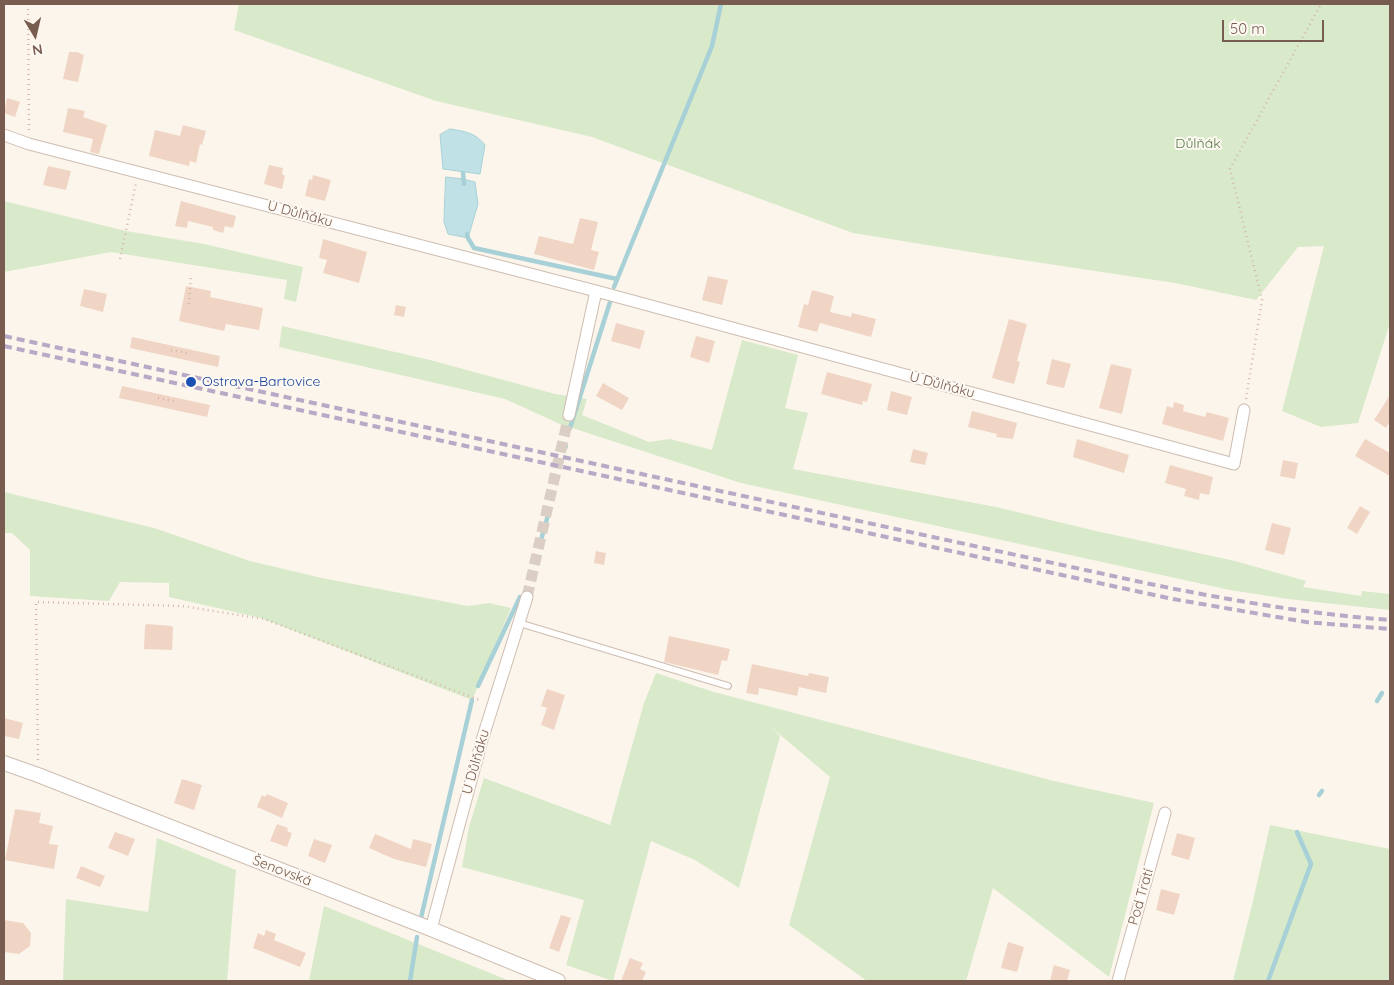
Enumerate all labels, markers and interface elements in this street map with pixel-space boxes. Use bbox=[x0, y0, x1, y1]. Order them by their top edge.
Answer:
north arrow bbox=[10, 10, 60, 60]
scale bar bbox=[1224, 10, 1326, 42]
text: 50 m bbox=[1230, 19, 1265, 38]
text: N bbox=[31, 40, 44, 60]
park label: Důlňák bbox=[1175, 136, 1221, 152]
street label: U Důlňáku bbox=[265, 197, 335, 231]
street label: U Důlňáku bbox=[907, 368, 977, 402]
place label: Ostrava-Bartovice bbox=[202, 374, 321, 390]
marker: Ostrava-Bartovice bbox=[184, 375, 198, 389]
street label: U Důlňáku bbox=[459, 727, 493, 797]
street label: Šenovská bbox=[250, 852, 314, 890]
street label: Pod Tratí bbox=[1125, 867, 1157, 927]

